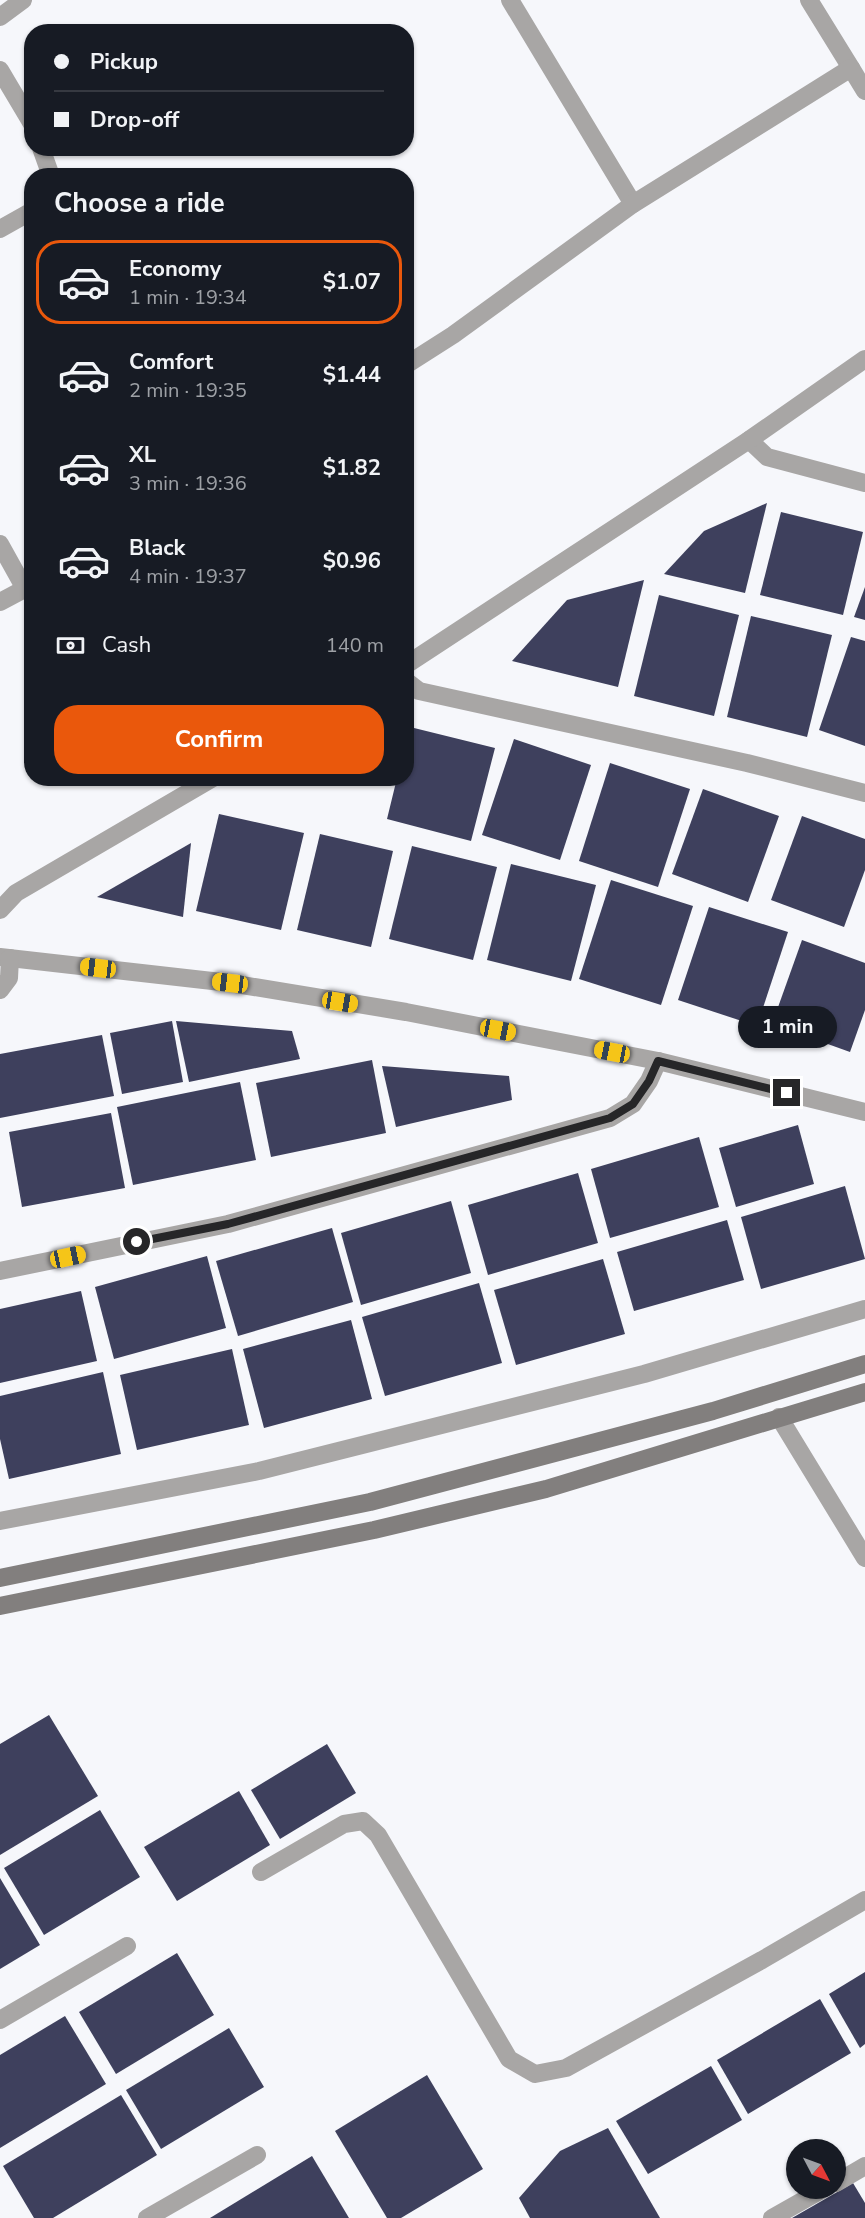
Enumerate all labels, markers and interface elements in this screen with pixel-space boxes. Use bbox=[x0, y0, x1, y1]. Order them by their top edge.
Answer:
text: Pickup bbox=[90, 47, 158, 77]
text: Drop-off bbox=[90, 105, 179, 135]
text: Choose a ride bbox=[54, 185, 225, 222]
text: Economy bbox=[129, 254, 221, 284]
icon: car bbox=[57, 255, 111, 309]
text: $1.07 bbox=[323, 267, 381, 297]
text: 1 min · 19:34 bbox=[129, 284, 247, 311]
text: Comfort bbox=[129, 347, 213, 377]
icon: car bbox=[57, 348, 111, 402]
text: $1.44 bbox=[323, 360, 381, 390]
text: 2 min · 19:35 bbox=[129, 377, 247, 404]
text: XL bbox=[129, 440, 156, 470]
icon: car bbox=[57, 441, 111, 495]
text: $1.82 bbox=[323, 453, 381, 483]
text: 3 min · 19:36 bbox=[129, 470, 247, 497]
text: Black bbox=[129, 533, 185, 563]
icon: car bbox=[57, 534, 111, 588]
text: $0.96 bbox=[323, 546, 381, 576]
text: 4 min · 19:37 bbox=[129, 563, 247, 590]
icon: cash bbox=[54, 629, 87, 662]
text: Cash bbox=[102, 630, 151, 660]
text: 140 m bbox=[326, 632, 384, 659]
button: Confirm bbox=[54, 705, 384, 774]
car bbox=[79, 957, 117, 979]
car bbox=[211, 972, 249, 994]
car bbox=[321, 990, 359, 1014]
callout: 1 min bbox=[738, 1006, 836, 1048]
text: 1 min bbox=[762, 1013, 813, 1040]
car bbox=[479, 1018, 517, 1042]
car bbox=[593, 1040, 631, 1064]
route end bbox=[773, 1079, 800, 1106]
route start bbox=[123, 1228, 150, 1255]
car bbox=[49, 1244, 87, 1270]
north arrow bbox=[786, 2139, 846, 2199]
map controls bbox=[786, 2139, 846, 2199]

